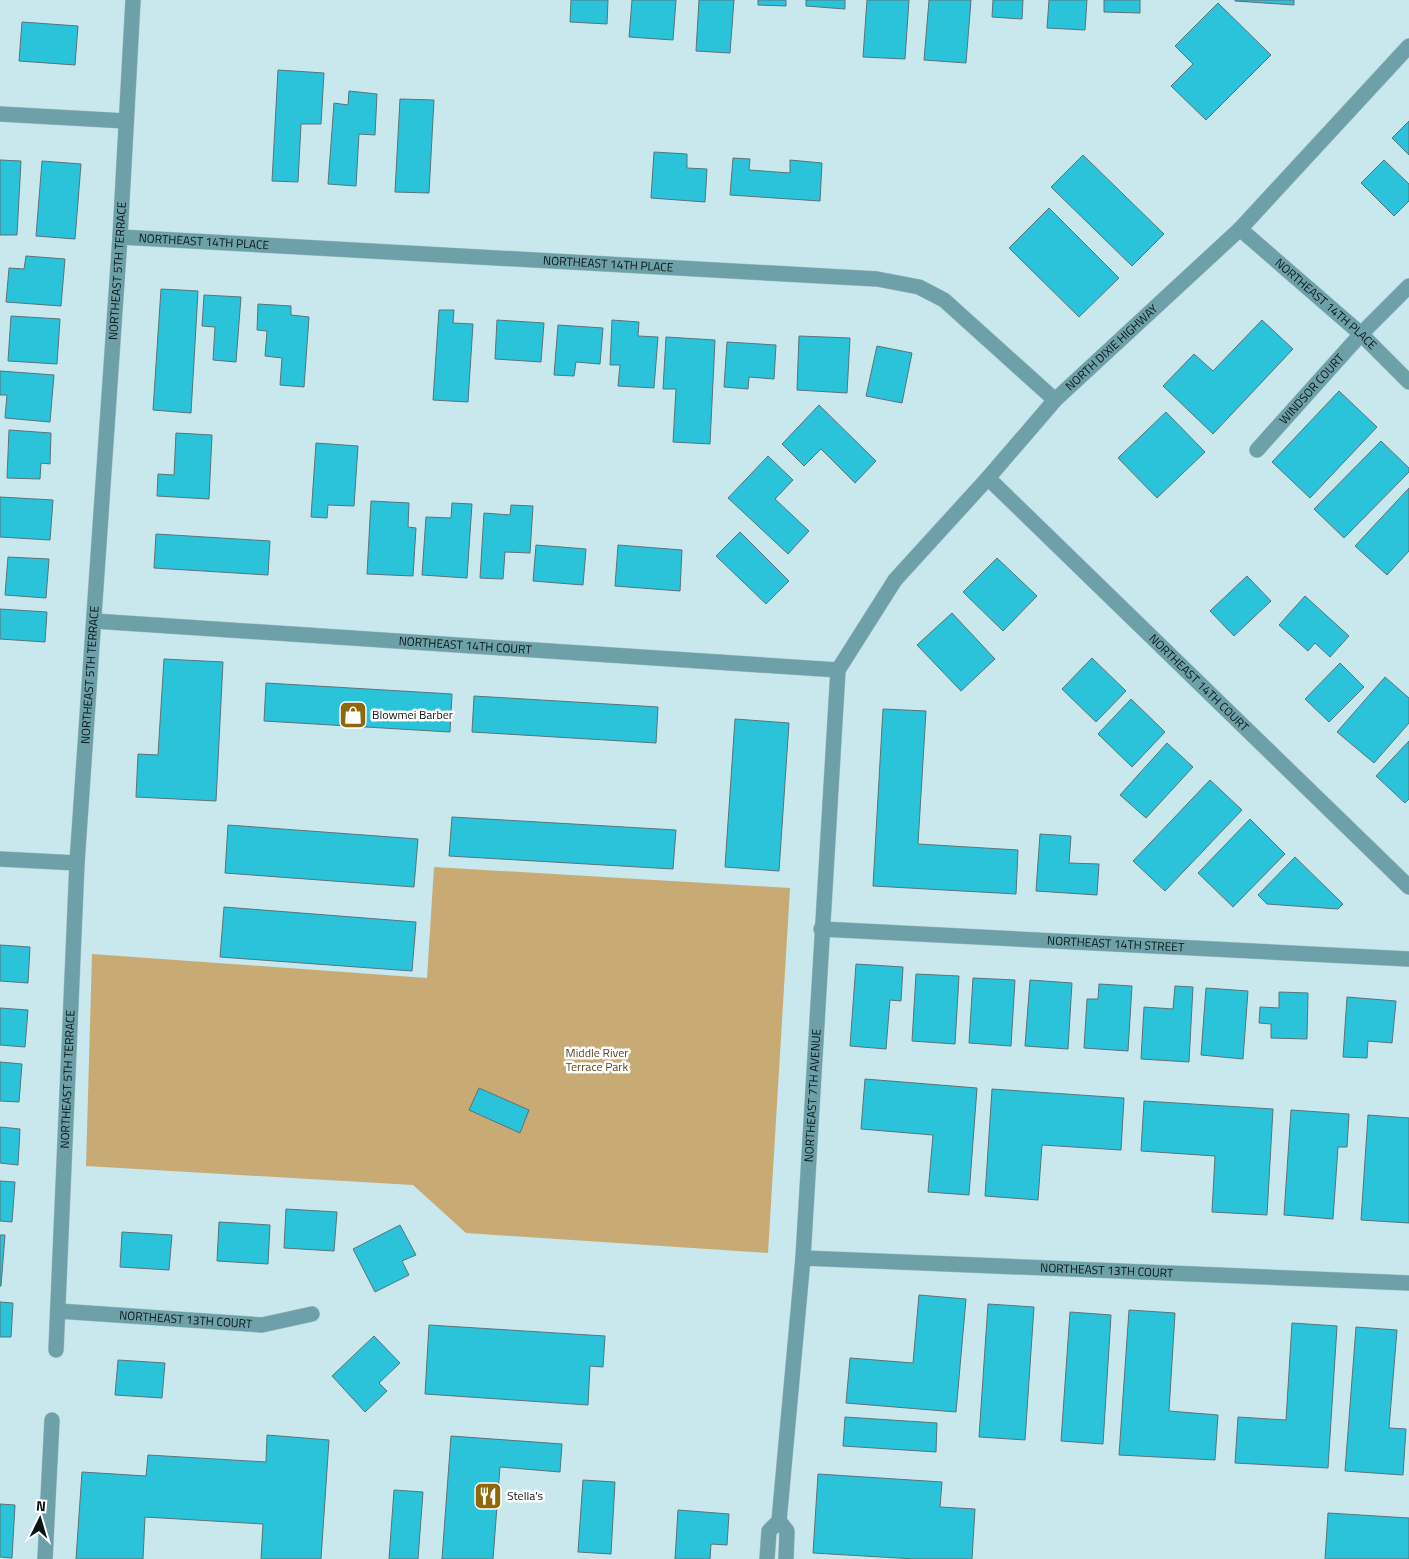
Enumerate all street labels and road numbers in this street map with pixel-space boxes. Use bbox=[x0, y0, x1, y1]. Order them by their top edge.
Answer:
street label: NORTHEAST 5TH TERRACE bbox=[103, 201, 131, 341]
street label: NORTHEAST 14TH PLACE bbox=[138, 228, 270, 254]
street label: NORTHEAST 14TH PLACE bbox=[543, 250, 674, 277]
street label: NORTHEAST 14TH PLACE bbox=[1271, 253, 1382, 354]
street label: NORTH DIXIE HIGHWAY bbox=[1061, 299, 1162, 395]
street label: WINDSOR COURT bbox=[1274, 348, 1349, 428]
street label: NORTHEAST 5TH TERRACE bbox=[75, 605, 104, 745]
street label: NORTHEAST 14TH COURT bbox=[1145, 629, 1254, 736]
street label: NORTHEAST 14TH COURT bbox=[398, 631, 533, 659]
street label: NORTHEAST 14TH STREET bbox=[1047, 931, 1185, 957]
street label: NORTHEAST 5TH TERRACE bbox=[55, 1009, 80, 1149]
street label: NORTHEAST 7TH AVENUE bbox=[799, 1028, 826, 1163]
street label: NORTHEAST 13TH COURT bbox=[1040, 1258, 1174, 1282]
street label: NORTHEAST 13TH COURT bbox=[119, 1305, 253, 1333]

